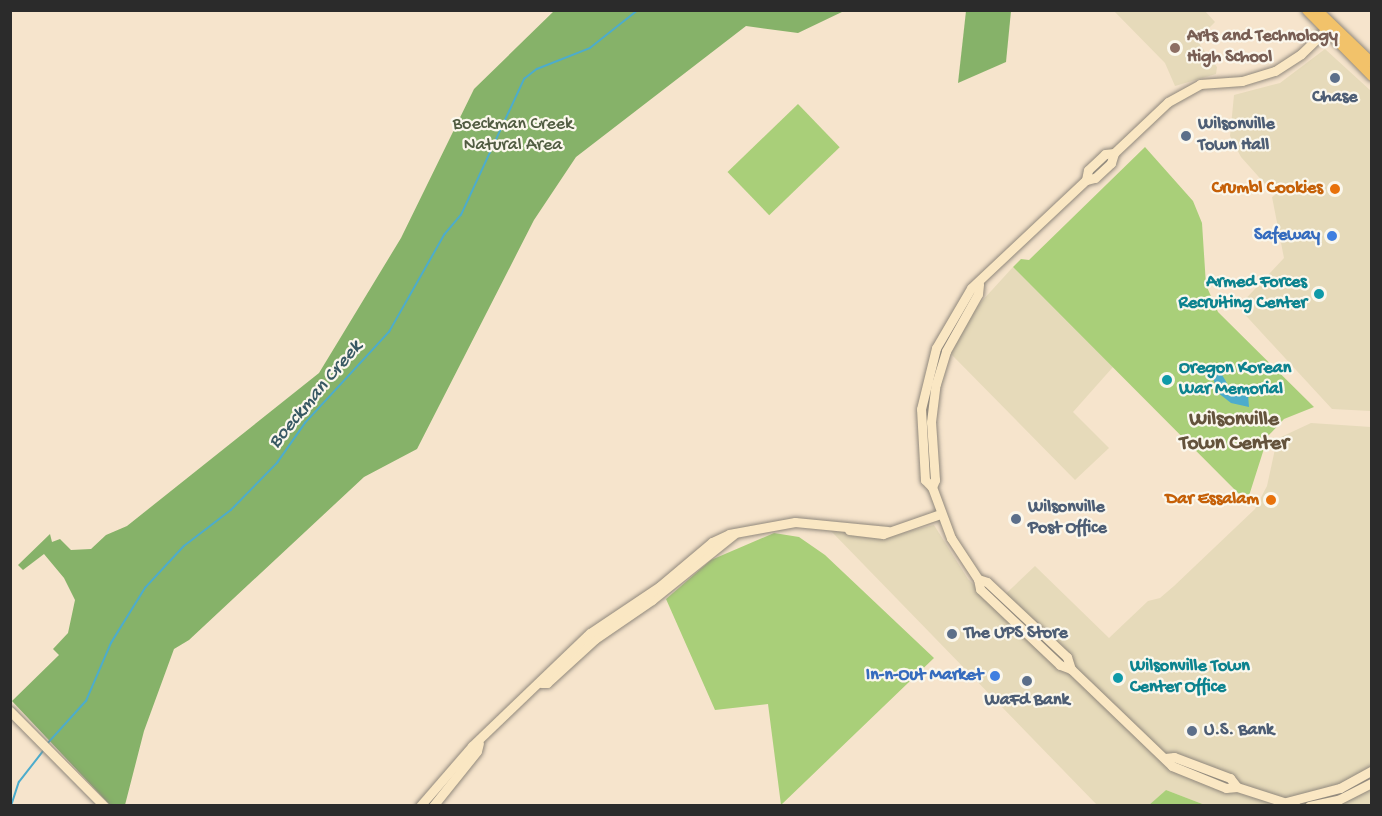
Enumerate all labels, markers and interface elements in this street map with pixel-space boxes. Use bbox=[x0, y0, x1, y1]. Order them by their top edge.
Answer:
place label: Arts and Technology High School bbox=[1187, 27, 1338, 70]
marker: Arts and Technology High School bbox=[1168, 41, 1182, 55]
marker: Chase bbox=[1328, 71, 1342, 85]
place label: Chase bbox=[1312, 87, 1358, 109]
park label: Boeckman Creek Natural Area bbox=[453, 115, 573, 158]
place label: Wilsonville Town Hall bbox=[1198, 115, 1275, 158]
marker: Wilsonville Town Hall bbox=[1179, 129, 1193, 143]
place label: Crumbl Cookies bbox=[1212, 178, 1323, 200]
marker: Crumbl Cookies bbox=[1328, 182, 1342, 196]
place label: Safeway bbox=[1254, 225, 1320, 247]
marker: Safeway bbox=[1325, 229, 1339, 243]
place label: Armed Forces Recruiting Center bbox=[1179, 273, 1307, 316]
marker: Armed Forces Recruiting Center bbox=[1312, 287, 1326, 301]
water label: Boeckman Creek bbox=[264, 336, 368, 454]
place label: Oregon Korean War Memorial bbox=[1179, 359, 1291, 401]
marker: Oregon Korean War Memorial bbox=[1160, 373, 1174, 387]
district label: Wilsonville Town Center bbox=[1179, 408, 1289, 458]
place label: Dar Essalam bbox=[1165, 489, 1259, 511]
marker: Dar Essalam bbox=[1264, 493, 1278, 507]
place label: Wilsonville Post Office bbox=[1028, 498, 1107, 540]
marker: Wilsonville Post Office bbox=[1009, 512, 1023, 526]
place label: The UPS Store bbox=[964, 623, 1068, 645]
marker: The UPS Store bbox=[945, 627, 959, 641]
place label: Wilsonville Town Center Office bbox=[1130, 657, 1250, 700]
place label: In-n-Out Market bbox=[866, 665, 983, 687]
marker: In-n-Out Market bbox=[988, 669, 1002, 683]
marker: Wilsonville Town Center Office bbox=[1111, 671, 1125, 685]
marker: WaFd Bank bbox=[1020, 674, 1034, 688]
place label: WaFd Bank bbox=[984, 690, 1070, 712]
place label: U.S. Bank bbox=[1204, 720, 1274, 742]
marker: U.S. Bank bbox=[1185, 724, 1199, 738]

